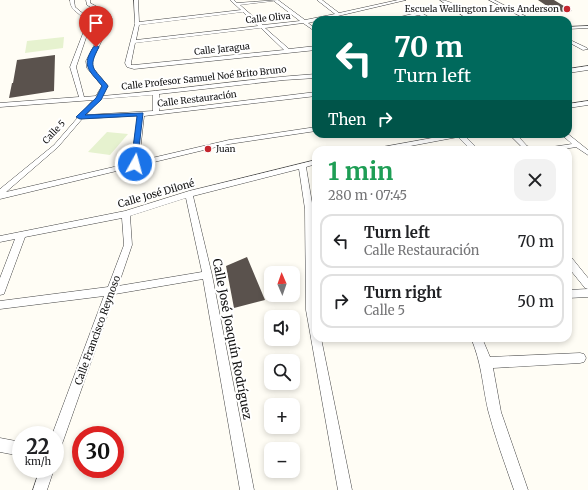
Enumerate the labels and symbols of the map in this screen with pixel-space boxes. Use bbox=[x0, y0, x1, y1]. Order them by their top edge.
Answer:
place label: Escuela Wellington Lewis Anderson bbox=[405, 3, 559, 14]
marker: Escuela Wellington Lewis Anderson bbox=[562, 4, 572, 14]
pin bbox=[79, 6, 113, 47]
street label: Calle Oliva bbox=[245, 10, 291, 25]
street label: Calle Jaragua bbox=[194, 40, 250, 57]
street label: Calle Profesor Samuel Noé Brito Bruno bbox=[121, 63, 287, 92]
street label: Calle Restauración bbox=[157, 88, 237, 109]
street label: Calle 5 bbox=[40, 117, 67, 146]
position arrow bbox=[114, 143, 156, 185]
place label: Juan bbox=[215, 143, 235, 154]
marker: Juan bbox=[203, 144, 213, 154]
street label: Calle José Diloné bbox=[116, 176, 196, 211]
street label: Calle José Joaquín Rodríguez bbox=[210, 257, 256, 421]
north arrow bbox=[264, 266, 300, 302]
street label: Calle Francisco Reynoso bbox=[72, 274, 123, 387]
speed limit sign: 30 bbox=[72, 426, 124, 478]

